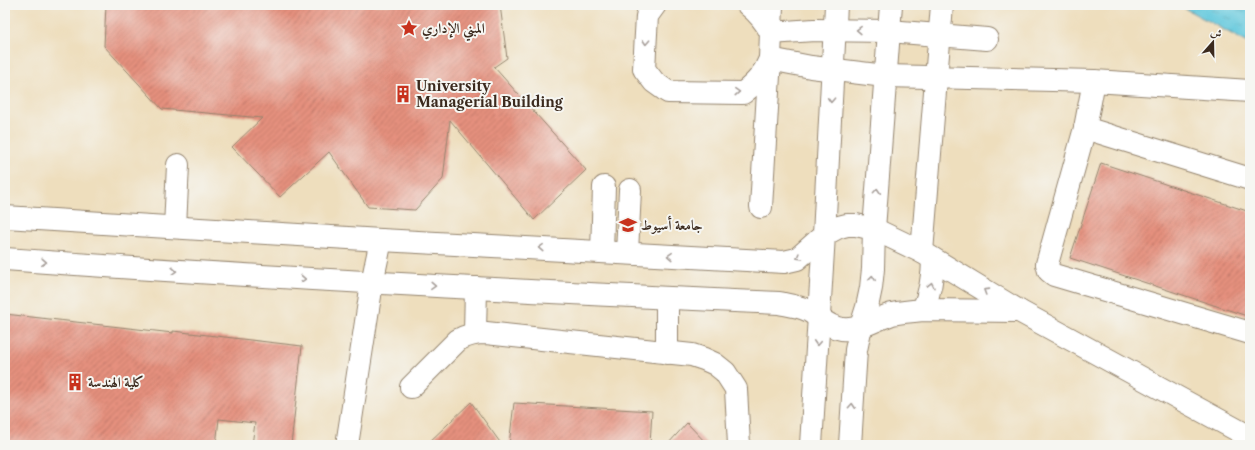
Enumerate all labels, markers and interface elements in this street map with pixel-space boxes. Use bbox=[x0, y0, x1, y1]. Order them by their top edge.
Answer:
place icon: المبني الإداري bbox=[399, 18, 419, 38]
place label: المبني الإداري bbox=[422, 19, 485, 42]
north arrow bbox=[1193, 22, 1233, 62]
text: ش bbox=[1209, 24, 1224, 41]
one-way arrow bbox=[856, 26, 862, 34]
one-way arrow bbox=[641, 39, 650, 45]
place label: University Managerial Building bbox=[416, 77, 564, 111]
building icon: University Managerial Building bbox=[393, 84, 413, 104]
one-way arrow bbox=[734, 88, 740, 97]
one-way arrow bbox=[827, 97, 836, 103]
one-way arrow bbox=[872, 188, 881, 194]
school or university icon: جامعة أسيوط bbox=[618, 215, 638, 235]
place label: جامعة أسيوط bbox=[641, 215, 703, 234]
one-way arrow bbox=[538, 244, 544, 253]
one-way arrow bbox=[667, 251, 673, 260]
one-way arrow bbox=[796, 252, 803, 259]
one-way arrow bbox=[41, 257, 47, 266]
one-way arrow bbox=[171, 266, 177, 275]
one-way arrow bbox=[300, 274, 306, 283]
one-way arrow bbox=[867, 275, 876, 281]
one-way arrow bbox=[430, 282, 436, 290]
one-way arrow bbox=[926, 282, 934, 288]
one-way arrow bbox=[983, 288, 990, 296]
one-way arrow bbox=[812, 340, 821, 346]
building icon: كلية الهندسة bbox=[65, 372, 85, 392]
place label: كلية الهندسة bbox=[88, 373, 144, 391]
one-way arrow bbox=[848, 403, 857, 409]

